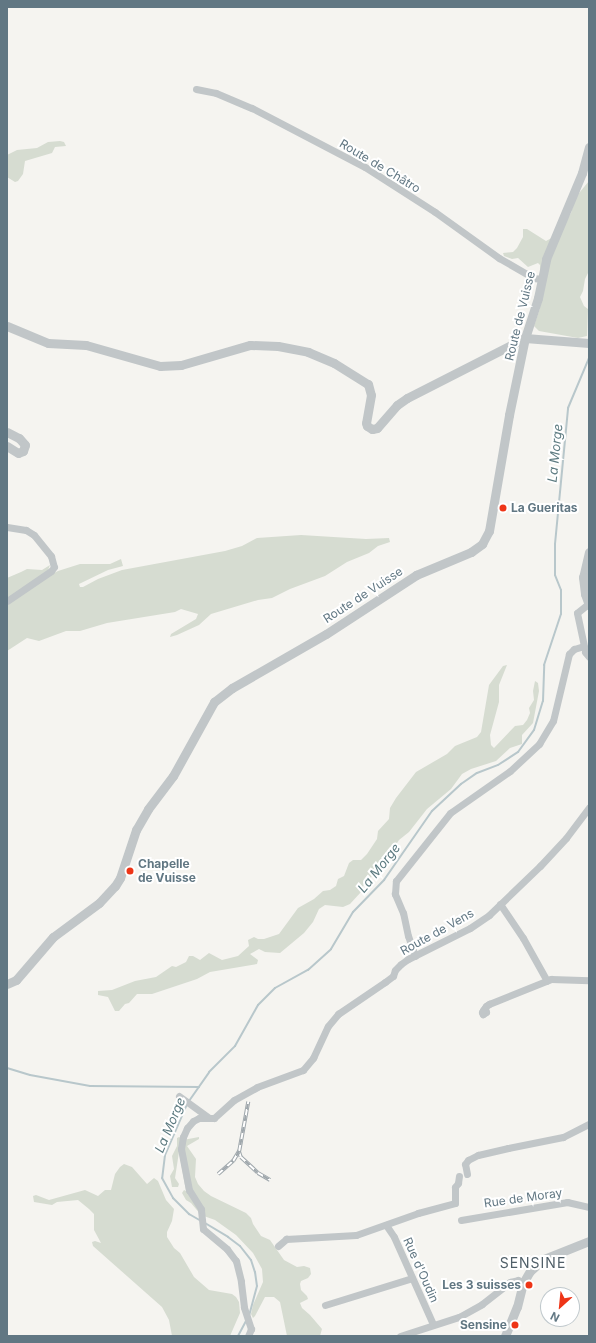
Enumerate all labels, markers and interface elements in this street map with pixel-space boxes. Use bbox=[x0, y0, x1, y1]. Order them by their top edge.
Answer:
street label: Route de Châtro bbox=[337, 136, 423, 196]
street label: Route de Vuisse bbox=[502, 270, 538, 362]
water label: La Morge bbox=[544, 423, 566, 483]
place label: La Gueritas bbox=[511, 501, 578, 515]
marker: La Gueritas bbox=[498, 503, 508, 513]
street label: Route de Vuisse bbox=[321, 564, 405, 626]
water label: La Morge bbox=[354, 840, 404, 896]
place label: Chapelle de Vuisse bbox=[138, 857, 196, 885]
marker: Chapelle de Vuisse bbox=[125, 866, 135, 876]
street label: Route de Vens bbox=[398, 906, 476, 958]
water label: La Morge bbox=[151, 1095, 189, 1155]
street label: Rue de Moray bbox=[483, 1185, 563, 1211]
street label: Rue d'Oudin bbox=[400, 1235, 442, 1305]
district label: SENSINE bbox=[500, 1255, 566, 1271]
place label: Les 3 suisses bbox=[442, 1278, 521, 1292]
marker: Les 3 suisses bbox=[524, 1280, 534, 1290]
north arrow bbox=[540, 1287, 580, 1327]
text: N bbox=[548, 1309, 562, 1325]
place label: Sensine bbox=[460, 1318, 507, 1332]
marker: Sensine bbox=[510, 1320, 520, 1330]

